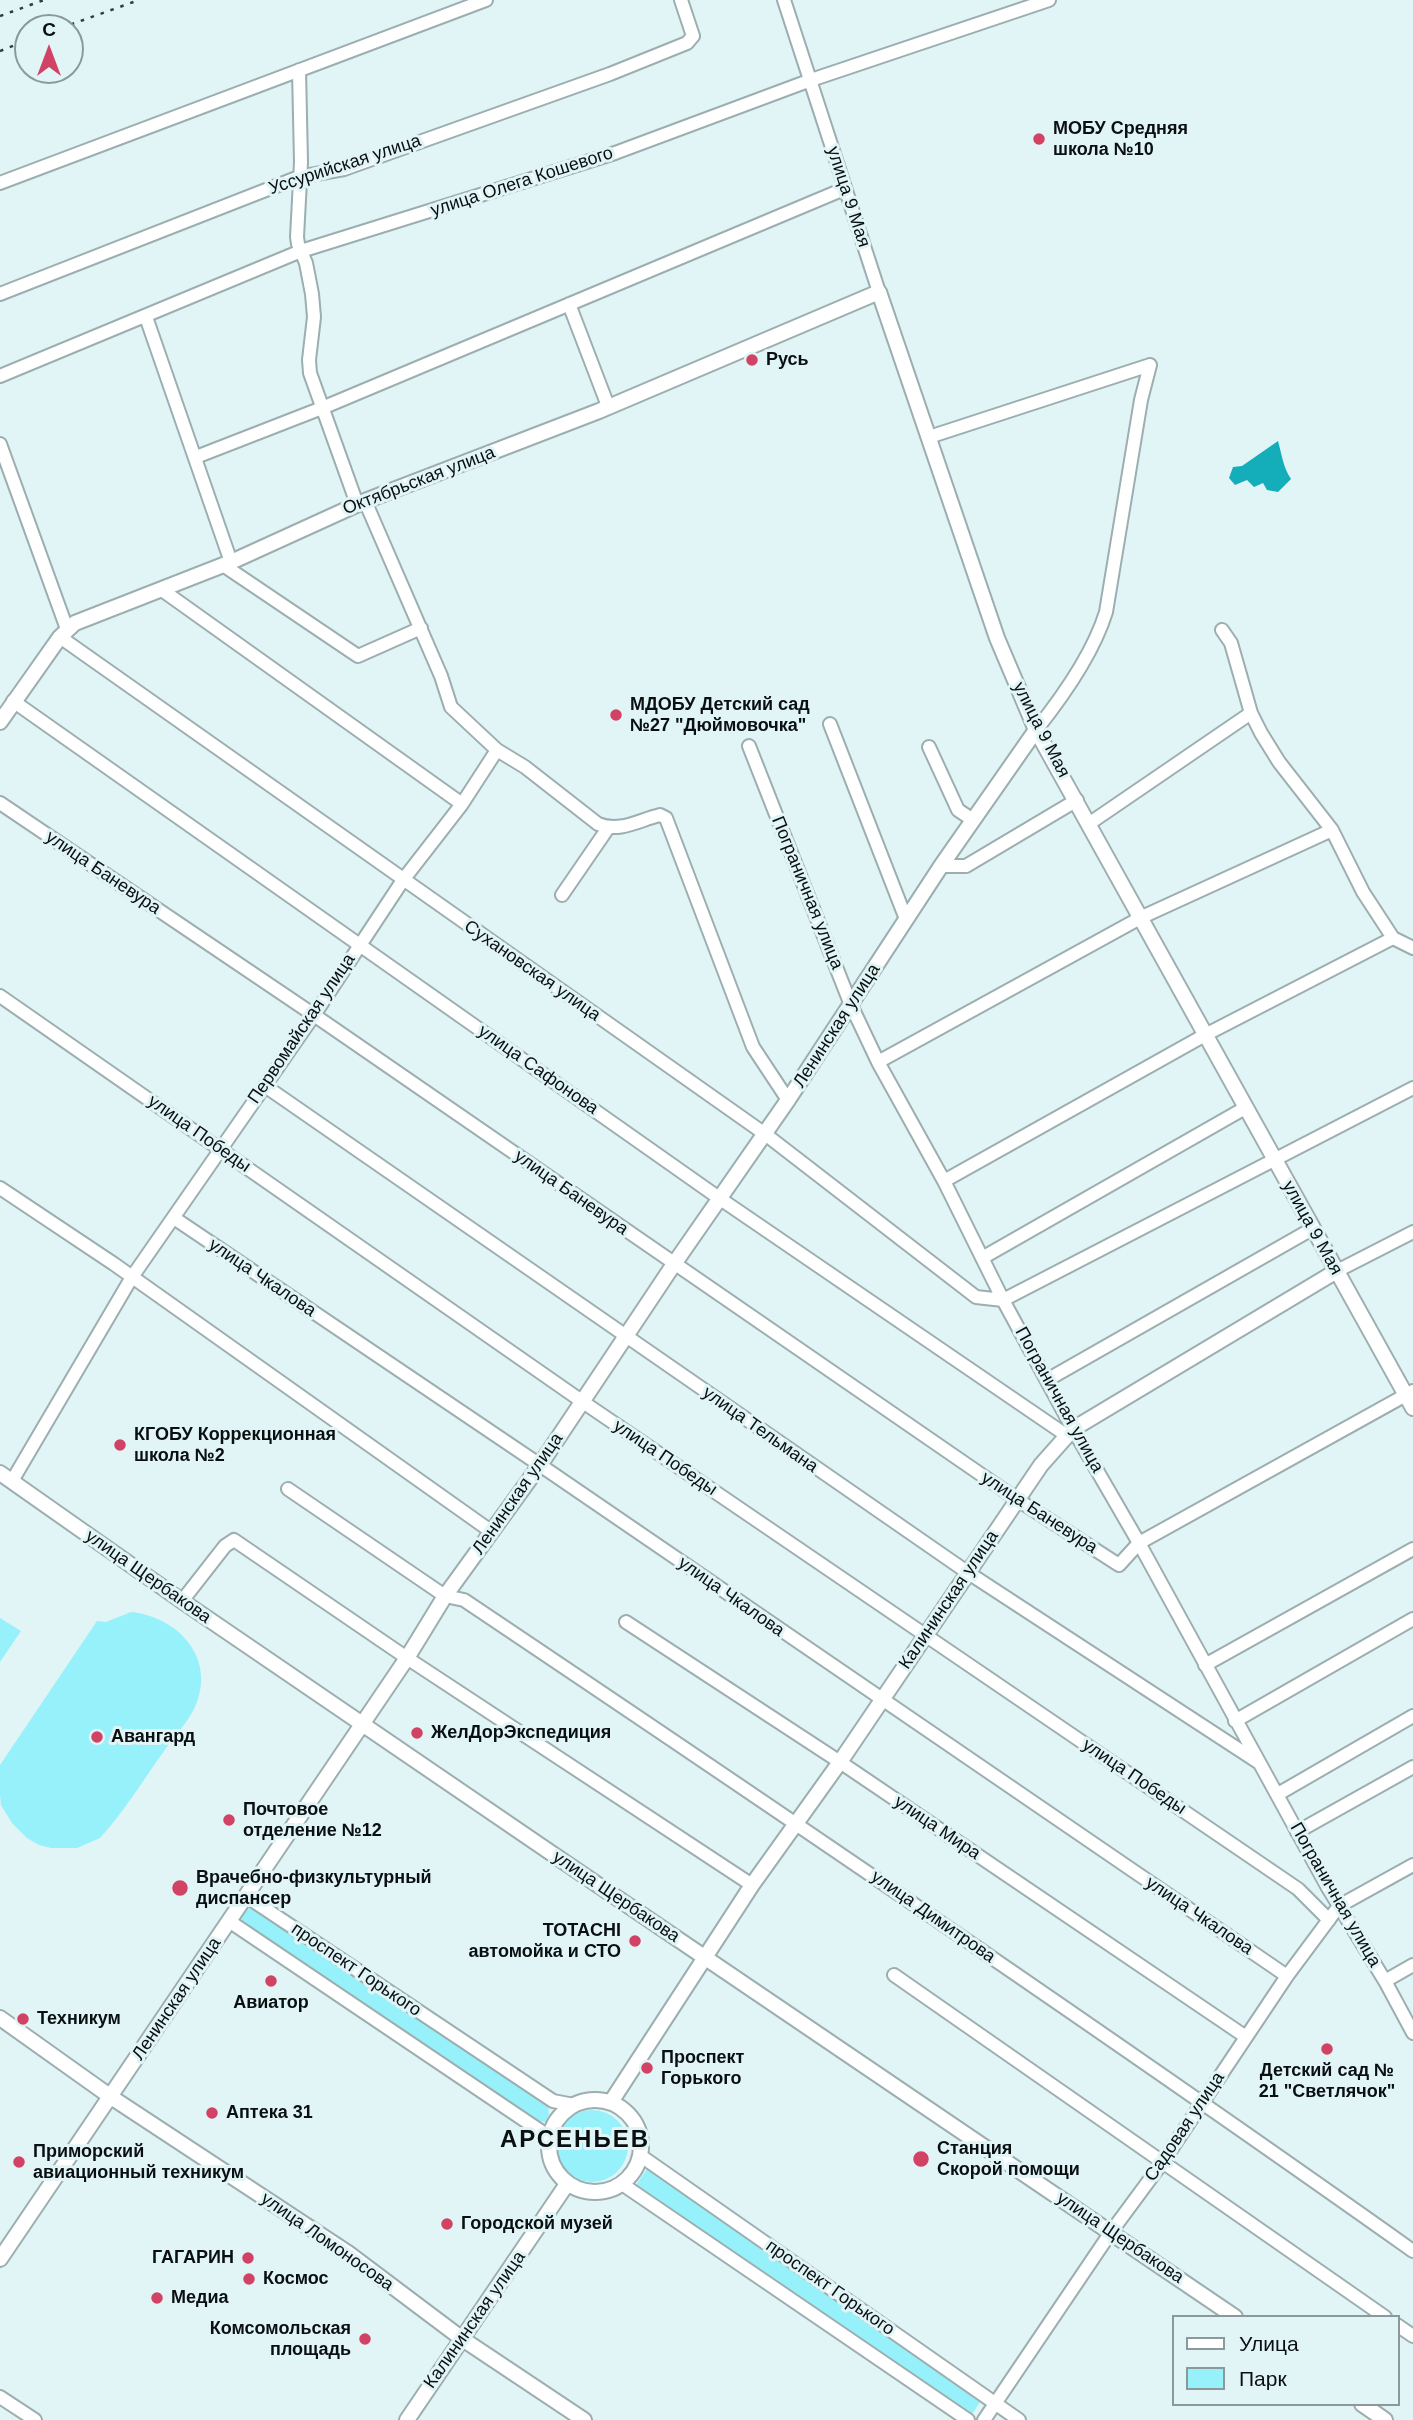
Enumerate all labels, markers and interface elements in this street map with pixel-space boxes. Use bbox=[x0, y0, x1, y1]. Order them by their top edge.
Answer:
north arrow bbox=[14, 14, 84, 84]
text: С bbox=[42, 19, 56, 40]
place label: МОБУ Средняя школа №10 bbox=[1053, 118, 1188, 160]
street label: Уссурийская улица bbox=[266, 130, 424, 200]
marker: МОБУ Средняя школа №10 bbox=[1031, 131, 1047, 147]
street label: улица Олега Кошевого bbox=[428, 142, 616, 222]
street label: улица 9 Мая bbox=[822, 144, 874, 250]
place label: Русь bbox=[766, 349, 809, 371]
marker: Русь bbox=[744, 352, 760, 368]
street label: Октябрьская улица bbox=[340, 442, 498, 520]
street label: улица 9 Мая bbox=[1008, 679, 1074, 781]
place label: МДОБУ Детский сад №27 "Дюймовочка" bbox=[630, 694, 810, 736]
marker: МДОБУ Детский сад №27 "Дюймовочка" bbox=[608, 707, 624, 723]
street label: Пограничная улица bbox=[766, 813, 848, 973]
street label: улица Баневура bbox=[41, 827, 165, 919]
street label: Сухановская улица bbox=[460, 916, 604, 1026]
street label: Первомайская улица bbox=[244, 950, 360, 1108]
street label: Ленинская улица bbox=[789, 960, 885, 1092]
street label: улица Сафонова bbox=[474, 1020, 602, 1120]
street label: улица Победы bbox=[143, 1091, 255, 1177]
street label: улица Баневура bbox=[510, 1146, 632, 1240]
street label: улица 9 Мая bbox=[1277, 1177, 1347, 1279]
street label: улица Чкалова bbox=[204, 1234, 320, 1322]
street label: Пограничная улица bbox=[1010, 1323, 1108, 1477]
street label: улица Тельмана bbox=[698, 1382, 822, 1478]
street label: улица Победы bbox=[609, 1415, 721, 1501]
place label: КГОБУ Коррекционная школа №2 bbox=[134, 1424, 336, 1466]
street label: Ленинская улица bbox=[468, 1429, 568, 1559]
marker: КГОБУ Коррекционная школа №2 bbox=[112, 1437, 128, 1453]
street label: улица Баневура bbox=[977, 1467, 1101, 1559]
street label: улица Щербакова bbox=[81, 1525, 215, 1629]
street label: Калининская улица bbox=[895, 1527, 1003, 1673]
street label: улица Чкалова bbox=[674, 1552, 788, 1642]
place label: ЖелДорЭкспедиция bbox=[431, 1722, 611, 1744]
marker: ЖелДорЭкспедиция bbox=[409, 1725, 425, 1741]
place label: Авангард bbox=[111, 1726, 195, 1748]
marker: Авангард bbox=[89, 1729, 105, 1745]
street label: улица Победы bbox=[1078, 1734, 1190, 1820]
street label: улица Мира bbox=[890, 1791, 984, 1865]
place label: Почтовое отделение №12 bbox=[243, 1799, 382, 1842]
marker: Почтовое отделение №12 bbox=[221, 1812, 237, 1828]
street label: Пограничная улица bbox=[1285, 1819, 1385, 1971]
street label: улица Щербакова bbox=[548, 1846, 684, 1948]
street label: улица Димитрова bbox=[867, 1866, 999, 1968]
place label: Врачебно-физкультурный диспансер bbox=[196, 1867, 432, 1910]
street label: улица Чкалова bbox=[1141, 1872, 1257, 1960]
marker: Врачебно-физкультурный диспансер bbox=[170, 1878, 190, 1898]
street label: проспект Горького bbox=[287, 1919, 425, 2021]
place label: TOTACHI автомойка и СТО bbox=[469, 1920, 621, 1962]
marker: TOTACHI автомойка и СТО bbox=[627, 1933, 643, 1949]
street label: Ленинская улица bbox=[128, 1934, 226, 2064]
marker: Авиатор bbox=[263, 1973, 279, 1989]
place label: Авиатор bbox=[233, 1992, 309, 2014]
place label: Техникум bbox=[37, 2008, 121, 2030]
marker: Техникум bbox=[15, 2011, 31, 2027]
marker: Детский сад № 21 "Светлячок" bbox=[1319, 2041, 1335, 2057]
place label: Проспект Горького bbox=[661, 2047, 744, 2090]
marker: Проспект Горького bbox=[639, 2060, 655, 2076]
place label: Детский сад № 21 "Светлячок" bbox=[1259, 2060, 1395, 2102]
street label: Садовая улица bbox=[1140, 2068, 1230, 2186]
place label: Аптека 31 bbox=[226, 2102, 313, 2124]
marker: Аптека 31 bbox=[204, 2105, 220, 2121]
district label: АРСЕНЬЕВ bbox=[501, 2126, 649, 2154]
place label: Станция Скорой помощи bbox=[937, 2138, 1080, 2180]
place label: Приморский авиационный техникум bbox=[33, 2141, 244, 2184]
marker: Станция Скорой помощи bbox=[911, 2149, 931, 2169]
marker: Приморский авиационный техникум bbox=[11, 2154, 27, 2170]
street label: улица Щербакова bbox=[1052, 2187, 1188, 2289]
street label: улица Ломоносова bbox=[256, 2188, 398, 2296]
place label: Городской музей bbox=[461, 2213, 613, 2235]
marker: Городской музей bbox=[439, 2216, 455, 2232]
street label: проспект Горького bbox=[762, 2236, 898, 2340]
place label: ГАГАРИН bbox=[152, 2247, 234, 2269]
street label: Калининская улица bbox=[420, 2247, 530, 2393]
marker: ГАГАРИН bbox=[240, 2250, 256, 2266]
place label: Космос bbox=[263, 2268, 329, 2290]
marker: Космос bbox=[241, 2271, 257, 2287]
place label: Медиа bbox=[171, 2287, 229, 2309]
marker: Медиа bbox=[149, 2290, 165, 2306]
legend bbox=[1172, 2315, 1399, 2406]
place label: Комсомольская площадь bbox=[210, 2318, 351, 2360]
marker: Комсомольская площадь bbox=[357, 2331, 373, 2347]
text: Улица bbox=[1239, 2332, 1299, 2355]
text: Парк bbox=[1239, 2367, 1287, 2390]

